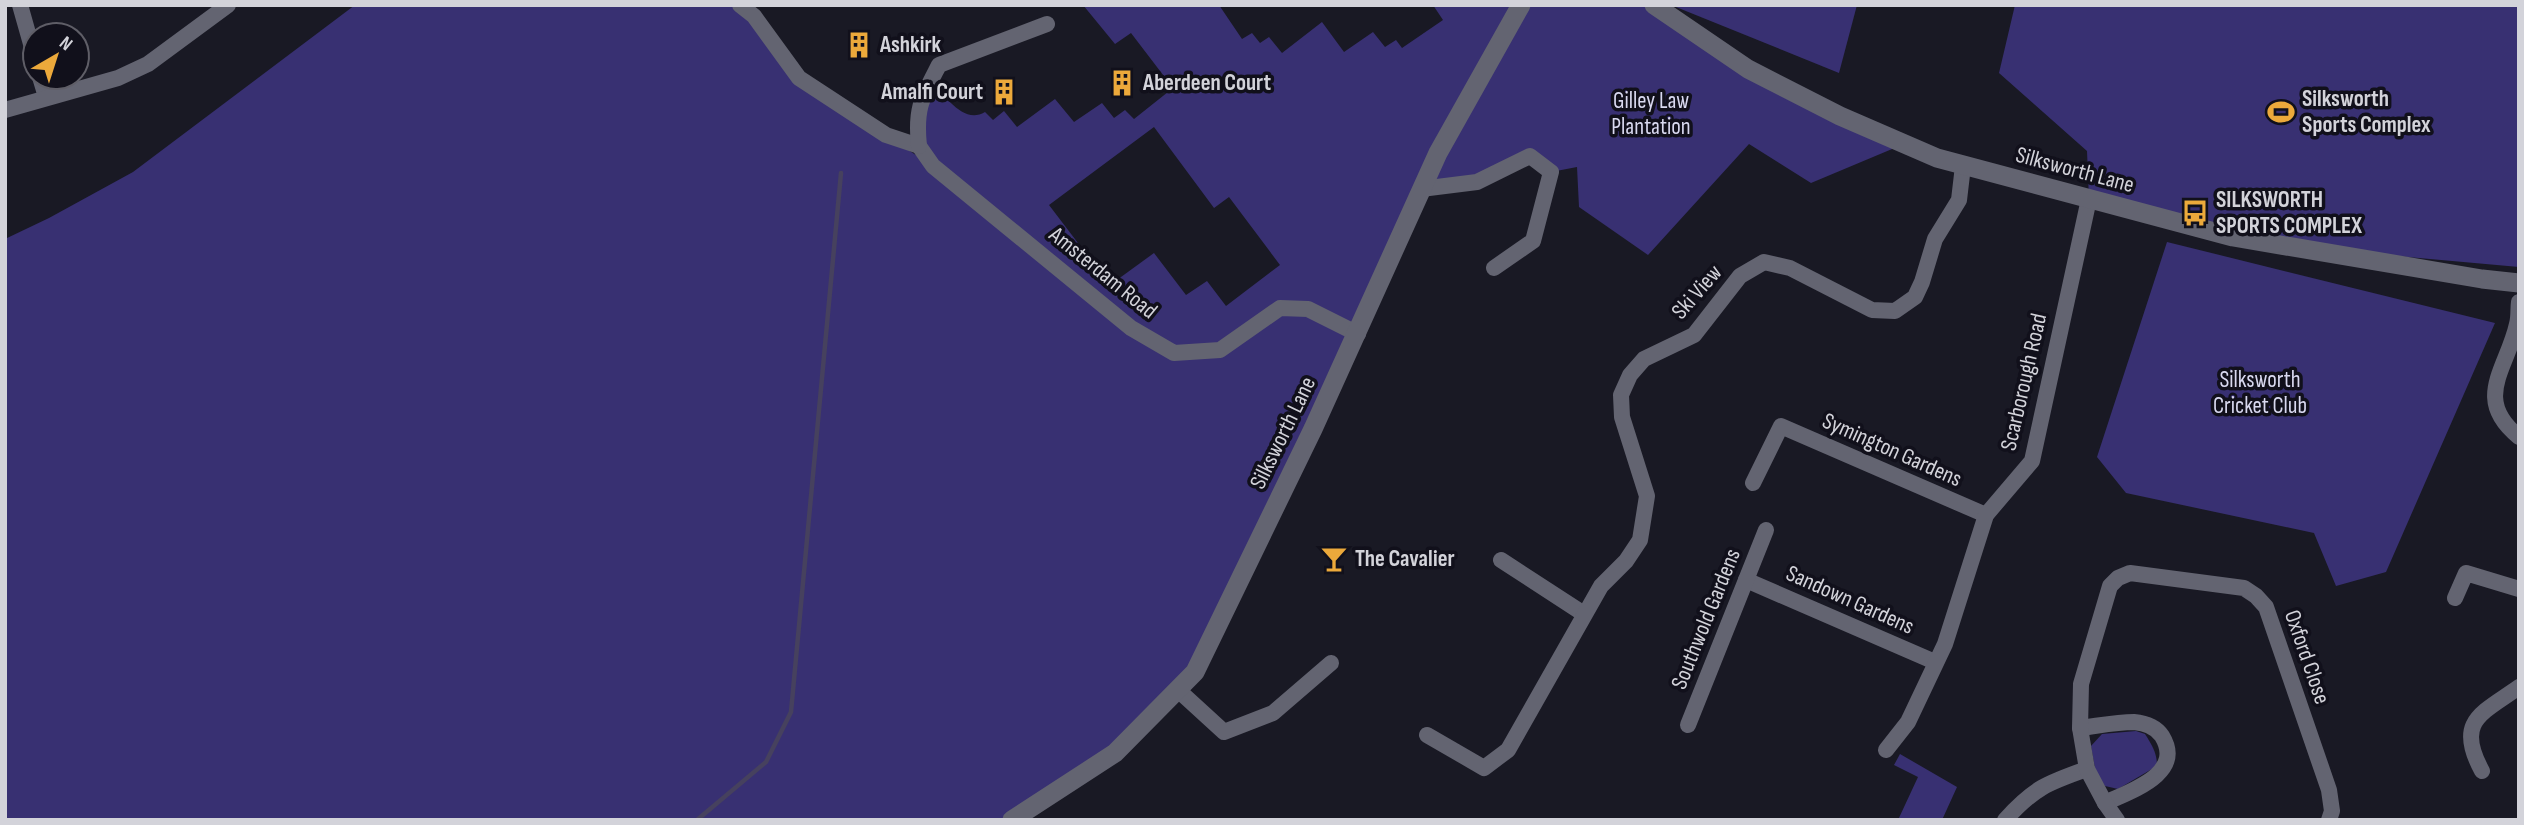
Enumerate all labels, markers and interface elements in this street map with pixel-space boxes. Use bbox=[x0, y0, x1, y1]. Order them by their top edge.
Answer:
north arrow bbox=[21, 21, 91, 91]
building icon: Ashkirk bbox=[844, 30, 874, 60]
place label: Ashkirk bbox=[879, 31, 942, 59]
text: N bbox=[55, 32, 77, 56]
building icon: Aberdeen Court bbox=[1107, 68, 1137, 98]
place label: Aberdeen Court bbox=[1142, 69, 1271, 97]
building icon: Amalfi Court bbox=[989, 77, 1019, 107]
place label: Amalfi Court bbox=[880, 78, 983, 106]
place label: Silksworth Sports Complex bbox=[2302, 85, 2431, 139]
park label: Gilley Law Plantation bbox=[1611, 87, 1691, 141]
sports icon: Silksworth Sports Complex bbox=[2266, 97, 2296, 127]
street label: Silksworth Lane bbox=[2013, 141, 2137, 199]
place label: SILKSWORTH SPORTS COMPLEX bbox=[2216, 186, 2362, 240]
bus stop icon: SILKSWORTH SPORTS COMPLEX bbox=[2180, 198, 2210, 228]
street label: Amsterdam Road bbox=[1043, 220, 1163, 325]
street label: Ski View bbox=[1666, 259, 1728, 325]
street label: Scarborough Road bbox=[1995, 311, 2053, 453]
park label: Silksworth Cricket Club bbox=[2213, 366, 2307, 420]
street label: Silksworth Lane bbox=[1244, 372, 1322, 494]
street label: Symington Gardens bbox=[1818, 407, 1966, 493]
bar icon: The Cavalier bbox=[1319, 544, 1349, 574]
place label: The Cavalier bbox=[1355, 545, 1455, 573]
street label: Southwold Gardens bbox=[1665, 545, 1747, 693]
street label: Sandown Gardens bbox=[1782, 559, 1918, 641]
street label: Oxford Close bbox=[2278, 606, 2336, 708]

